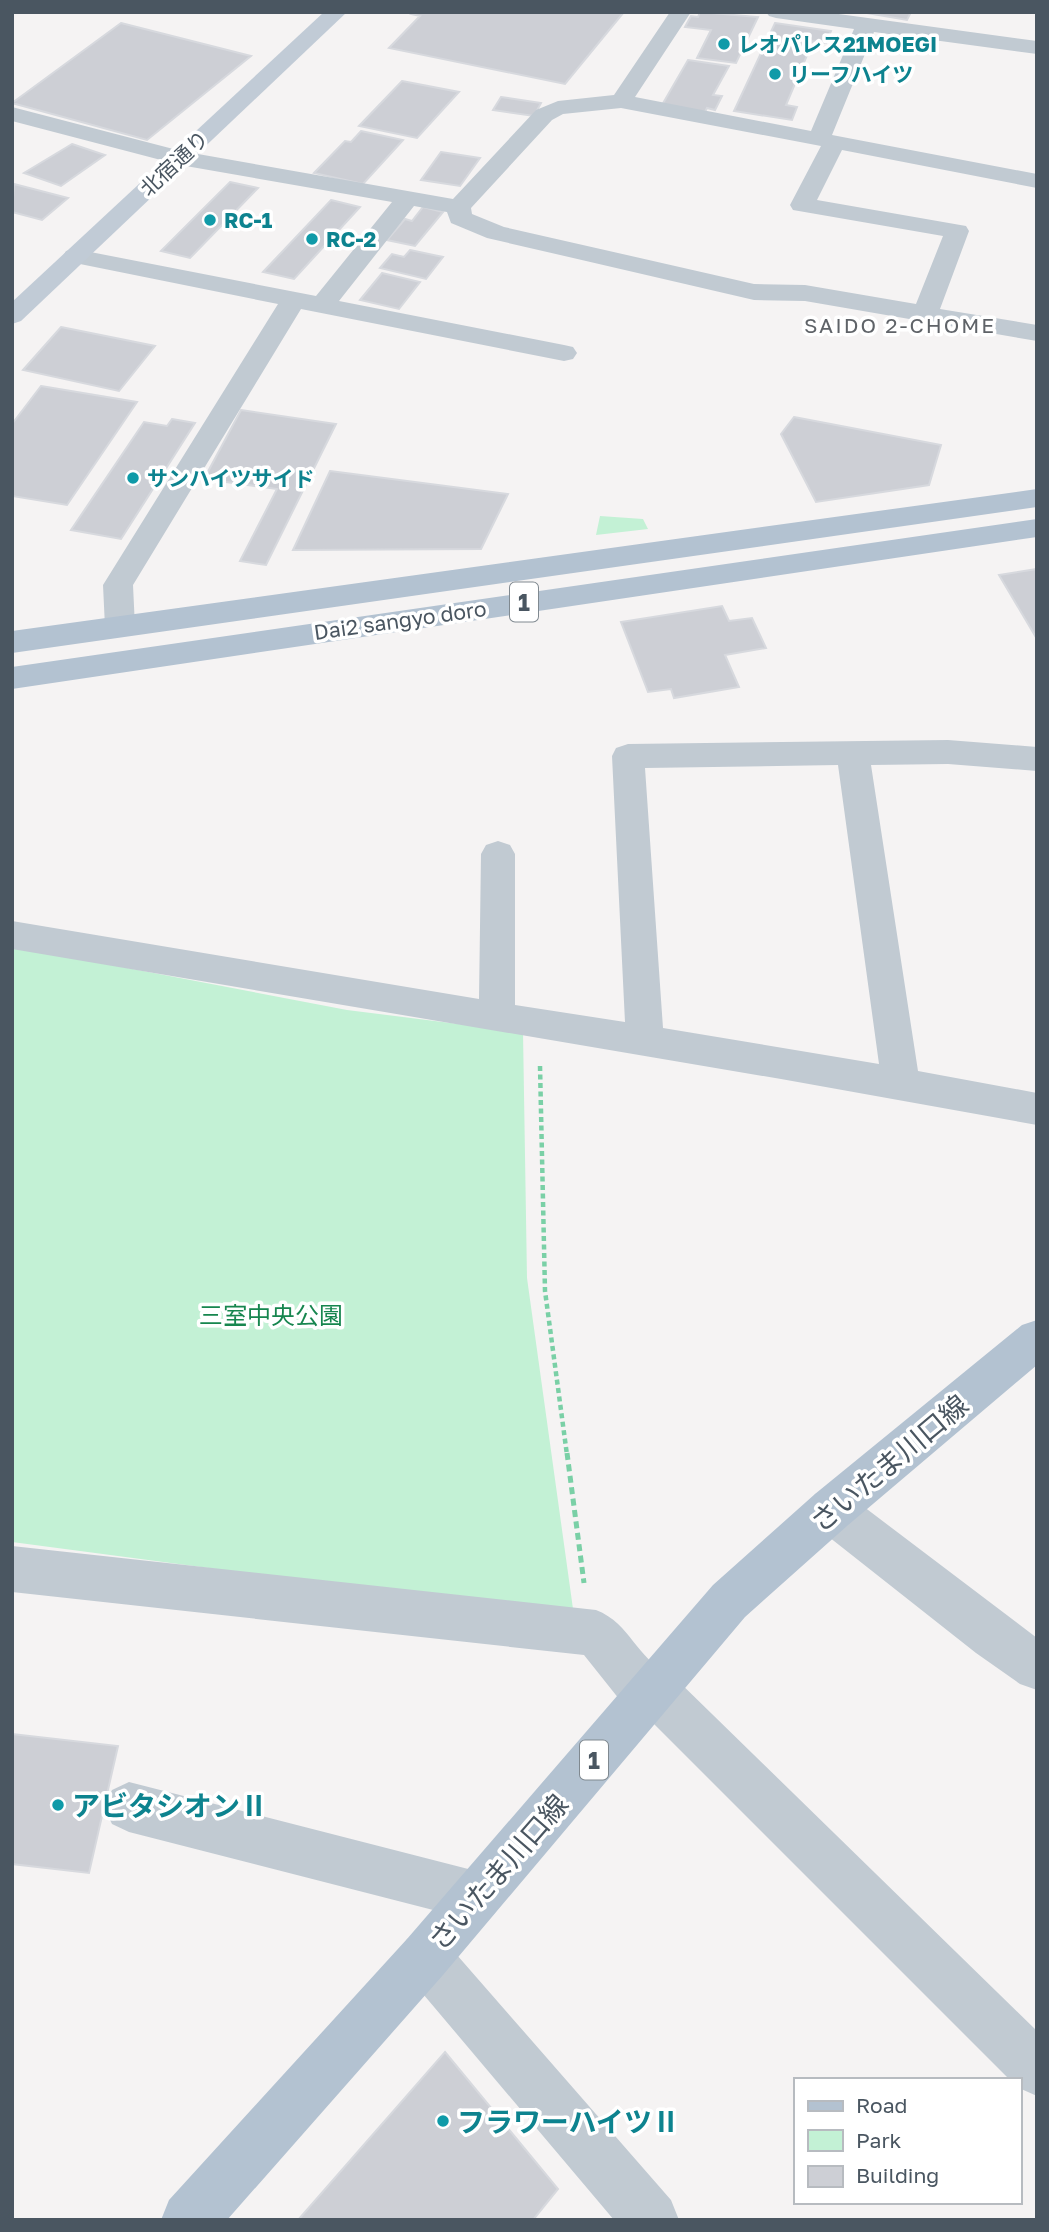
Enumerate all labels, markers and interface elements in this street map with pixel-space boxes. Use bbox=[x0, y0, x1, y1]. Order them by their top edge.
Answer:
place label: レオパレス21MOEGI bbox=[738, 31, 937, 57]
marker: レオパレス21MOEGI bbox=[716, 36, 732, 52]
place label: リーフハイツ bbox=[789, 61, 913, 87]
marker: リーフハイツ bbox=[767, 66, 783, 82]
street label: 北宿通り bbox=[134, 125, 214, 201]
place label: RC-1 bbox=[224, 207, 272, 233]
marker: RC-1 bbox=[202, 212, 218, 228]
place label: RC-2 bbox=[326, 226, 376, 252]
marker: RC-2 bbox=[304, 231, 320, 247]
district label: SAIDO 2-CHOME bbox=[804, 312, 996, 338]
place label: サンハイツサイド bbox=[147, 465, 315, 491]
marker: サンハイツサイド bbox=[125, 470, 141, 486]
road number: 1 bbox=[510, 582, 538, 622]
street label: Dai2 sangyo doro bbox=[312, 595, 488, 645]
park label: 三室中央公園 bbox=[199, 1300, 343, 1329]
street label: さいたま川口線 bbox=[804, 1388, 974, 1538]
road number: 1 bbox=[580, 1740, 608, 1779]
street label: さいたま川口線 bbox=[422, 1788, 574, 1956]
place label: アビタシオンⅡ bbox=[72, 1789, 268, 1822]
marker: アビタシオンⅡ bbox=[50, 1797, 66, 1813]
legend bbox=[794, 2078, 1021, 2204]
text: Road bbox=[856, 2092, 907, 2118]
place label: フラワーハイツⅡ bbox=[457, 2105, 680, 2138]
marker: フラワーハイツⅡ bbox=[435, 2113, 451, 2129]
text: Park bbox=[856, 2127, 902, 2153]
text: Building bbox=[856, 2162, 939, 2188]

